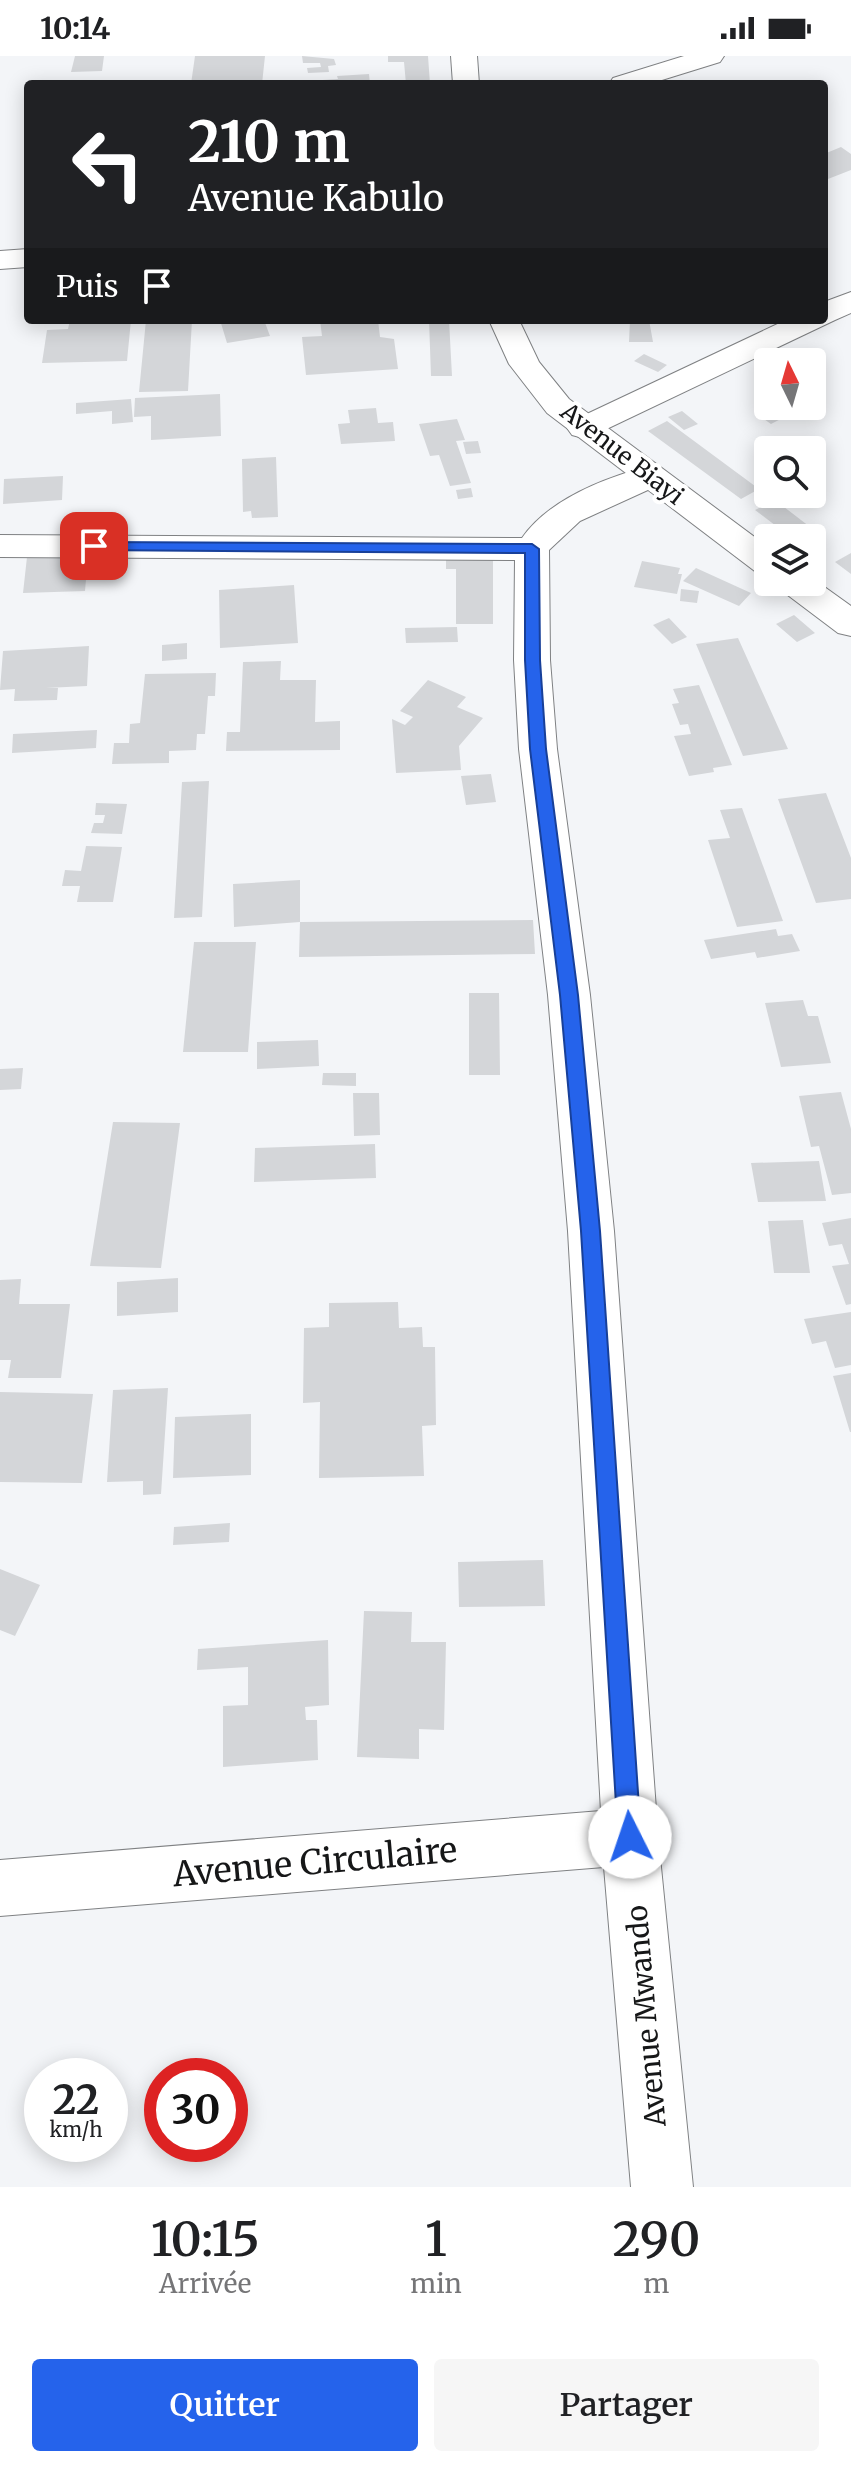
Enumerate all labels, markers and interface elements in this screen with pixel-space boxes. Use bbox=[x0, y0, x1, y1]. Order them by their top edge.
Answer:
text: 10:14 bbox=[40, 9, 110, 47]
text: 210 m bbox=[188, 107, 350, 177]
icon: left bbox=[56, 112, 160, 216]
text: Avenue Kabulo bbox=[188, 176, 444, 221]
icon: arrive bbox=[135, 264, 179, 308]
text: Puis bbox=[56, 267, 119, 305]
north arrow bbox=[754, 348, 826, 420]
map controls bbox=[754, 348, 826, 596]
street label: Avenue Biayi bbox=[554, 395, 690, 511]
button: search bbox=[754, 436, 826, 508]
pin bbox=[60, 512, 128, 580]
icon: arrive bbox=[72, 524, 116, 568]
button: layers bbox=[754, 524, 826, 596]
position arrow bbox=[588, 1795, 672, 1879]
street label: Avenue Circulaire bbox=[170, 1829, 459, 1895]
street label: Avenue Mwando bbox=[618, 1904, 674, 2129]
speed limit sign: 30 bbox=[144, 2058, 248, 2162]
text: 22 bbox=[53, 2075, 99, 2125]
text: km/h bbox=[50, 2117, 102, 2142]
text: 10:15 bbox=[151, 2209, 260, 2269]
text: 1 bbox=[425, 2209, 447, 2269]
text: 290 bbox=[612, 2209, 700, 2269]
text: Arrivée bbox=[159, 2267, 251, 2300]
text: min bbox=[410, 2267, 462, 2300]
text: m bbox=[643, 2267, 669, 2300]
button: Quitter bbox=[32, 2359, 418, 2451]
button: Partager bbox=[434, 2359, 819, 2451]

